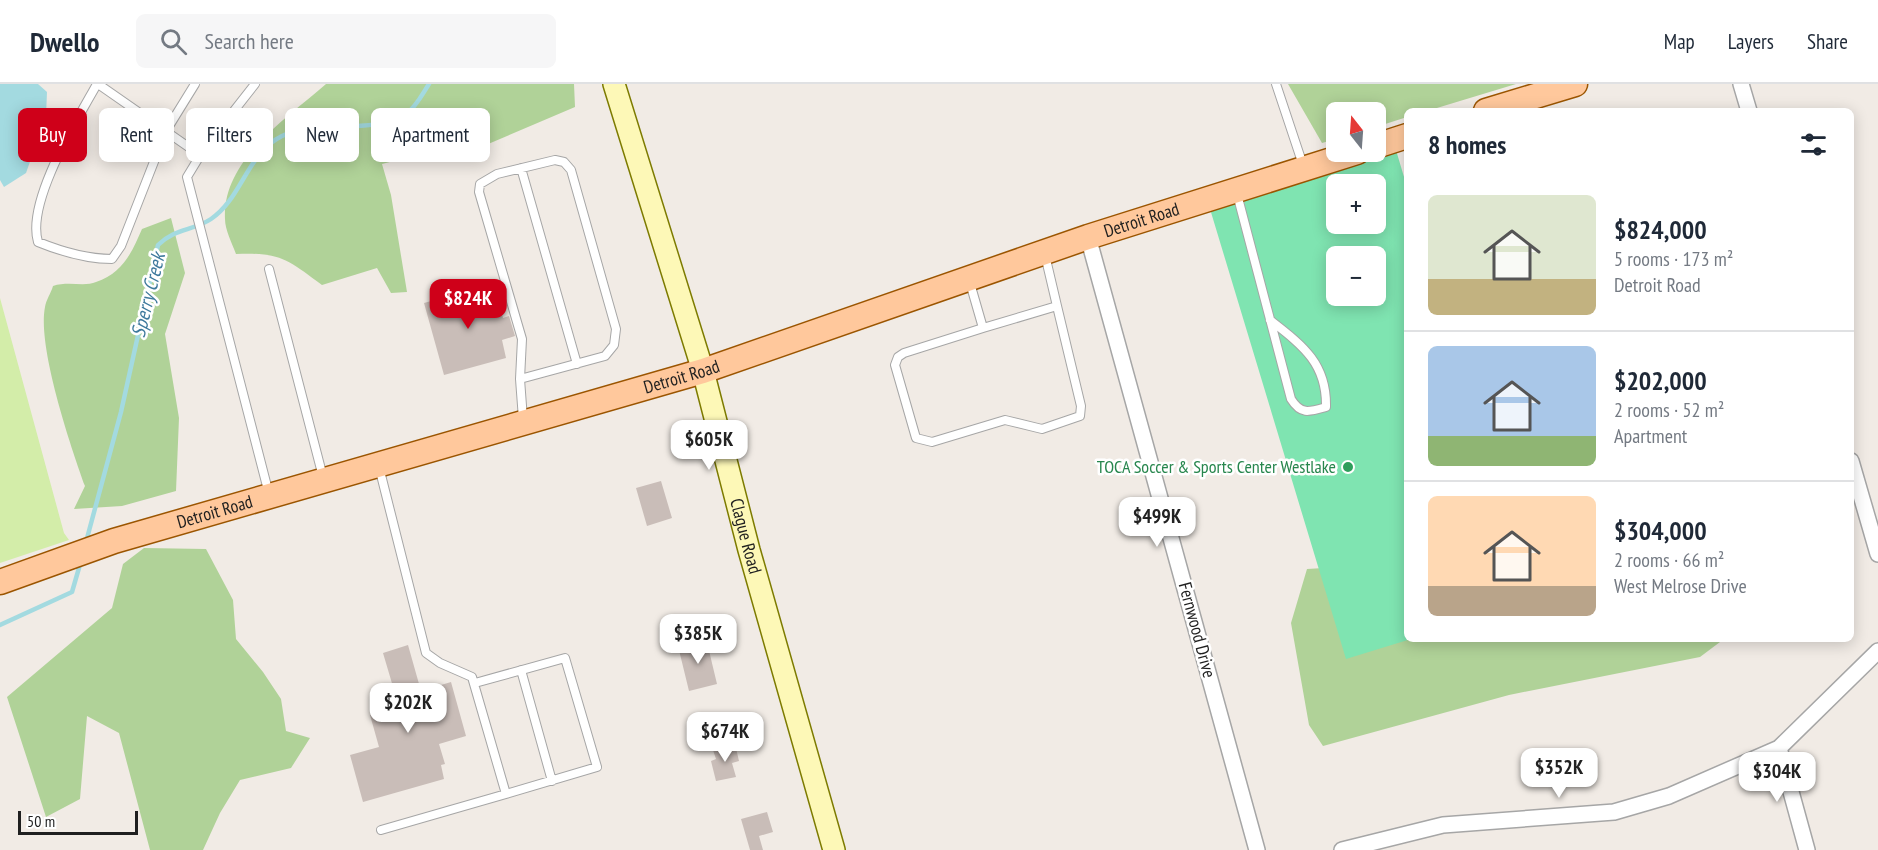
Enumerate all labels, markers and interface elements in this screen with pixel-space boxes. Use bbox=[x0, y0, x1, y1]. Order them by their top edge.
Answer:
search box bbox=[136, 14, 556, 68]
text: Dwello bbox=[30, 23, 100, 60]
icon: search bbox=[157, 25, 190, 58]
text: Search here bbox=[205, 27, 294, 55]
text: Map bbox=[1664, 28, 1695, 55]
text: Layers bbox=[1728, 28, 1774, 55]
text: Share bbox=[1807, 28, 1848, 55]
north arrow bbox=[1326, 102, 1386, 162]
map controls bbox=[1326, 102, 1386, 306]
chip: Buy bbox=[18, 108, 87, 162]
chip: Rent bbox=[99, 108, 174, 162]
chip: Filters bbox=[186, 108, 273, 162]
chip: New bbox=[285, 108, 359, 162]
chip: Apartment bbox=[371, 108, 490, 162]
text: 8 homes bbox=[1428, 128, 1506, 161]
icon: filters bbox=[1797, 128, 1830, 161]
button: + bbox=[1326, 174, 1386, 234]
street label: Detroit Road bbox=[1101, 197, 1182, 242]
text: $824,000 bbox=[1614, 213, 1707, 246]
icon: home bbox=[1476, 219, 1548, 291]
button: − bbox=[1326, 246, 1386, 306]
text: 5 rooms · 173 m² bbox=[1614, 246, 1733, 272]
water label: Sperry Creek bbox=[125, 248, 172, 340]
text: Detroit Road bbox=[1614, 272, 1701, 298]
pin: $824K bbox=[426, 279, 510, 330]
text: $824K bbox=[444, 285, 492, 311]
street label: Detroit Road bbox=[641, 354, 722, 399]
text: $202,000 bbox=[1614, 364, 1707, 397]
icon: home bbox=[1476, 370, 1548, 442]
text: 2 rooms · 52 m² bbox=[1614, 397, 1724, 423]
pin: $605K bbox=[667, 420, 751, 471]
text: Apartment bbox=[1614, 423, 1687, 449]
text: $605K bbox=[685, 426, 733, 452]
place label: TOCA Soccer & Sports Center Westlake bbox=[1097, 455, 1336, 478]
marker: TOCA Soccer & Sports Center Westlake bbox=[1341, 460, 1355, 474]
street label: Detroit Road bbox=[174, 490, 255, 533]
street label: Clague Road bbox=[725, 496, 767, 576]
pin: $499K bbox=[1115, 497, 1199, 548]
text: $499K bbox=[1133, 503, 1181, 529]
text: $304,000 bbox=[1614, 514, 1707, 547]
icon: home bbox=[1476, 520, 1548, 592]
text: 2 rooms · 66 m² bbox=[1614, 547, 1724, 573]
text: West Melrose Drive bbox=[1614, 573, 1747, 599]
street label: Fernwood Drive bbox=[1174, 580, 1221, 680]
pin: $385K bbox=[656, 614, 740, 665]
text: $385K bbox=[674, 620, 722, 646]
pin: $202K bbox=[366, 683, 450, 734]
text: $202K bbox=[384, 689, 432, 715]
pin: $674K bbox=[683, 712, 767, 763]
text: $674K bbox=[701, 718, 749, 744]
pin: $352K bbox=[1517, 748, 1601, 799]
pin: $304K bbox=[1735, 752, 1819, 803]
text: $352K bbox=[1535, 754, 1583, 780]
text: $304K bbox=[1753, 758, 1801, 784]
scale bar bbox=[18, 808, 138, 836]
text: 50 m bbox=[27, 811, 55, 831]

